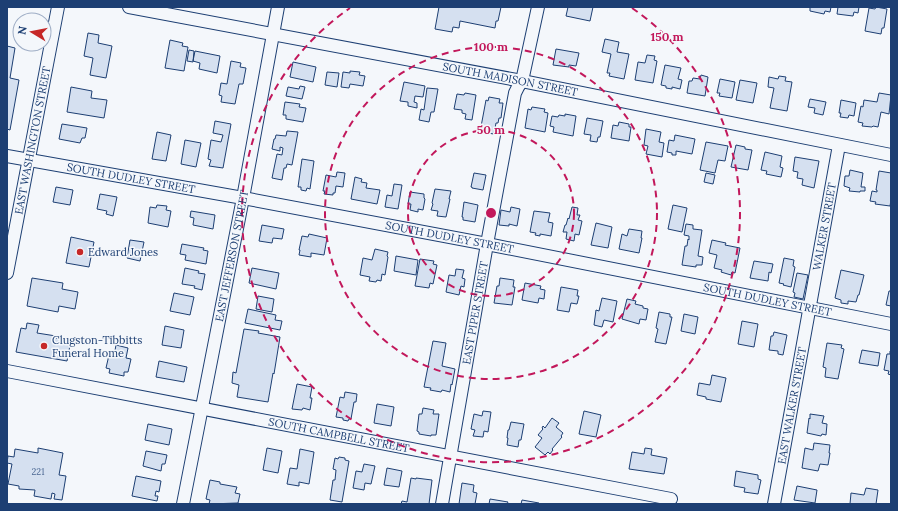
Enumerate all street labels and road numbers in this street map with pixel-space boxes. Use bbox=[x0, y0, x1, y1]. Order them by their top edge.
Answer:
street label: SOUTH MADISON STREET bbox=[441, 59, 579, 99]
street label: EAST WASHINGTON STREET bbox=[11, 65, 53, 216]
street label: SOUTH DUDLEY STREET bbox=[66, 160, 196, 196]
street label: WALKER STREET bbox=[809, 182, 839, 271]
street label: EAST JEFFERSON STREET bbox=[212, 189, 251, 323]
street label: SOUTH DUDLEY STREET bbox=[384, 218, 515, 256]
street label: EAST PIPER STREET bbox=[459, 260, 491, 366]
street label: SOUTH DUDLEY STREET bbox=[702, 280, 833, 319]
street label: EAST WALKER STREET bbox=[774, 346, 809, 465]
street label: SOUTH CAMPBELL STREET bbox=[267, 415, 410, 455]

